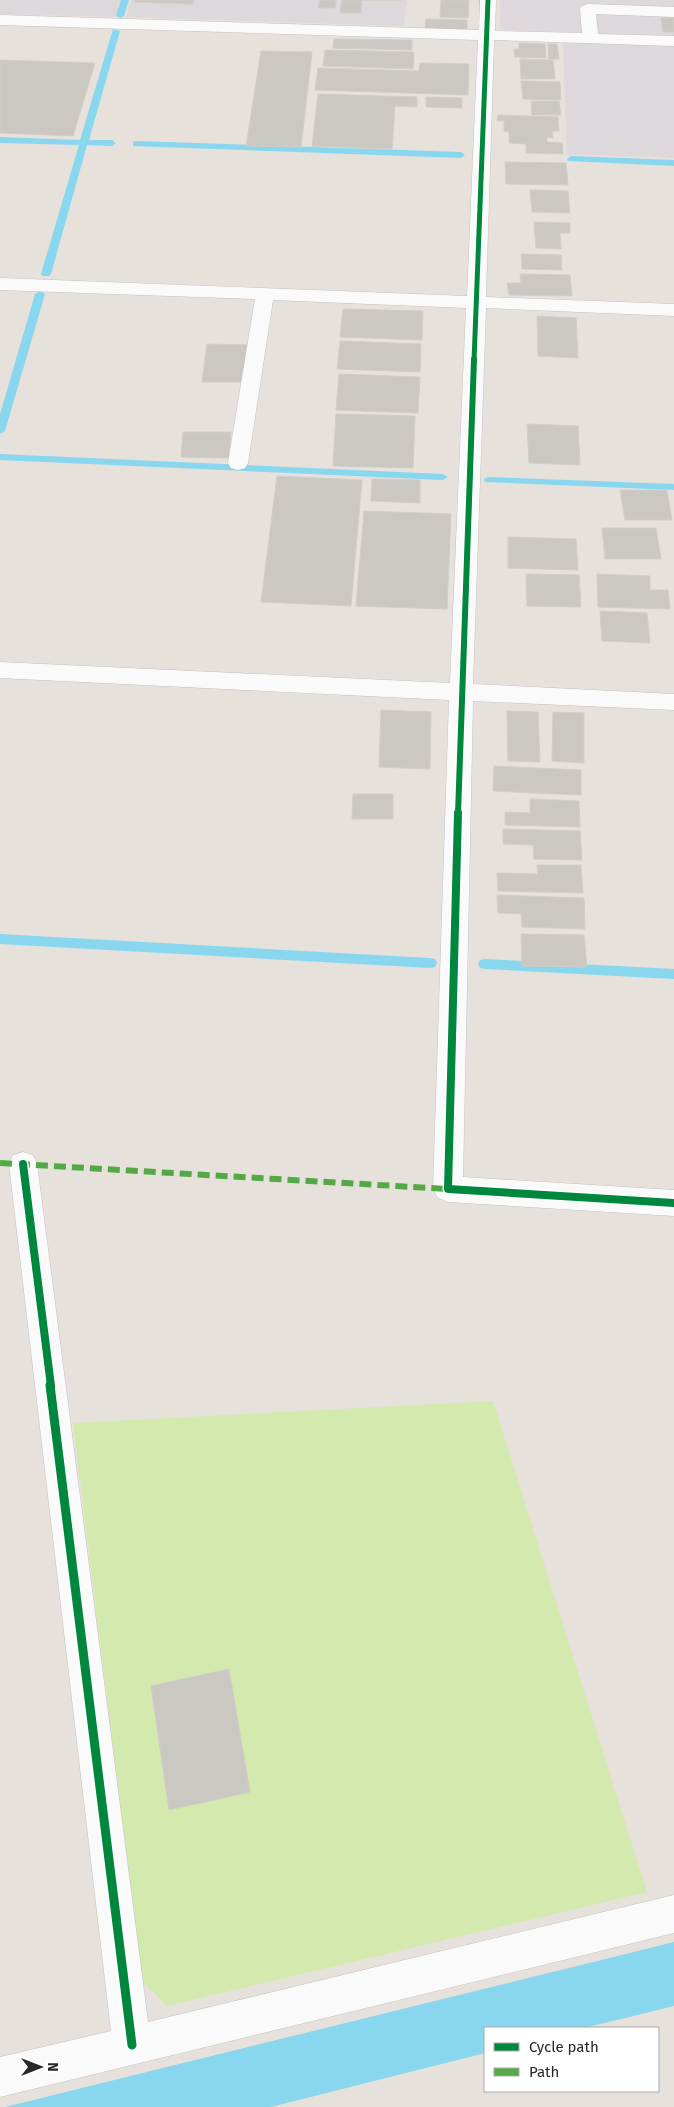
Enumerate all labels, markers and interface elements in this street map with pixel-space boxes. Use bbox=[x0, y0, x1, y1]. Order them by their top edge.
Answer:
legend bbox=[484, 2027, 659, 2092]
text: Cycle path bbox=[529, 2038, 599, 2056]
north arrow bbox=[15, 2042, 65, 2092]
text: N bbox=[44, 2062, 61, 2072]
text: Path bbox=[529, 2063, 559, 2081]

